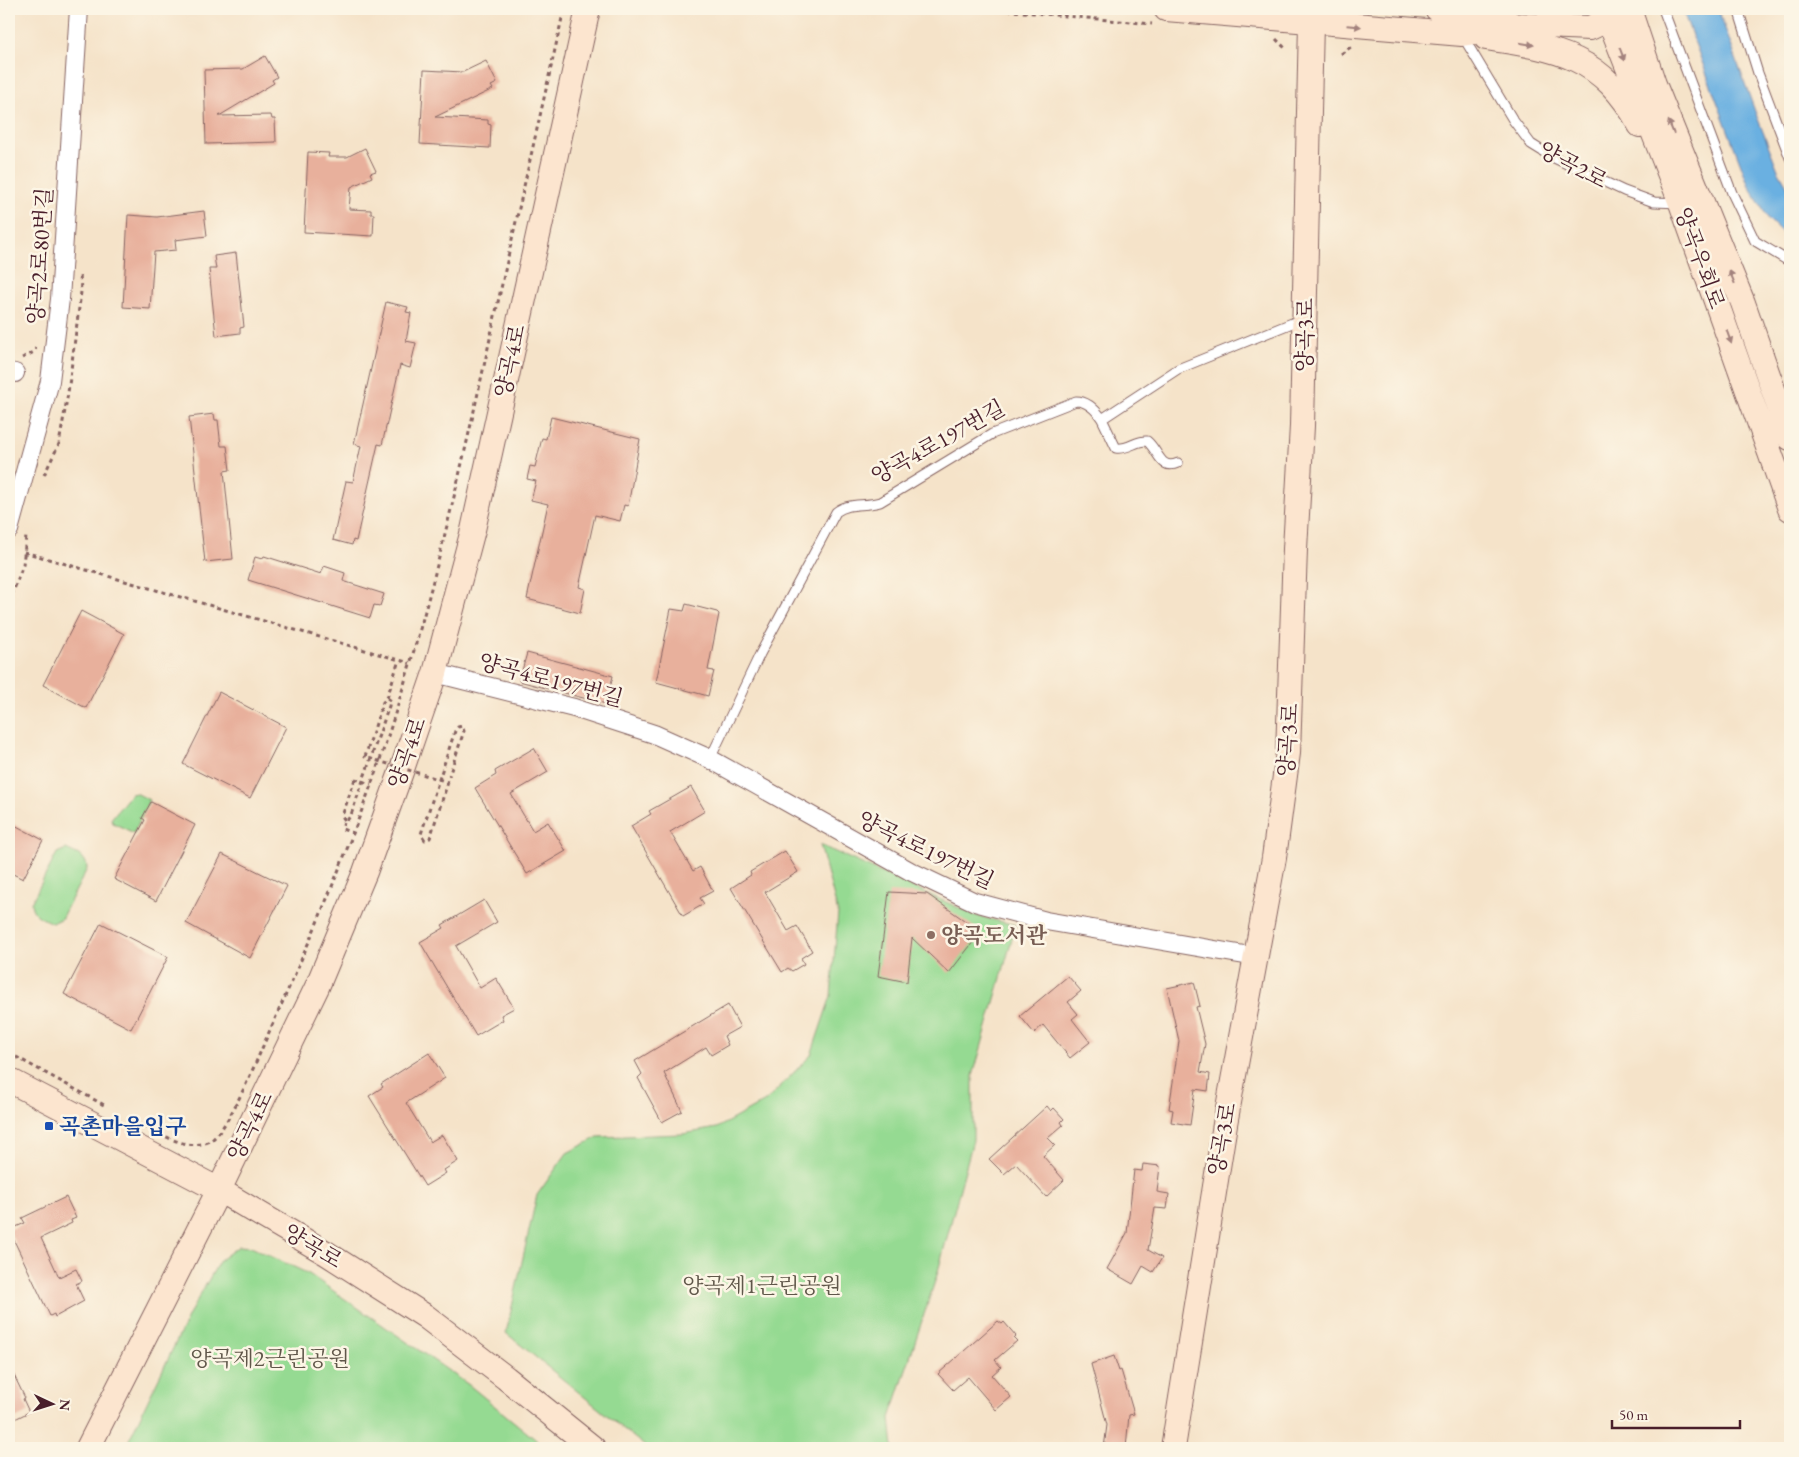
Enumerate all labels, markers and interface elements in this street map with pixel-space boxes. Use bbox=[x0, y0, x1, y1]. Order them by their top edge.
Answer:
one-way arrow bbox=[1346, 22, 1362, 30]
one-way arrow bbox=[1520, 41, 1536, 49]
one-way arrow bbox=[1619, 47, 1626, 62]
one-way arrow bbox=[1667, 120, 1675, 134]
street label: 양곡2로 bbox=[1533, 135, 1613, 195]
street label: 양곡2로80번길 bbox=[21, 186, 59, 326]
street label: 양곡우회로 bbox=[1668, 203, 1732, 313]
one-way arrow bbox=[1728, 270, 1736, 284]
street label: 양곡3로 bbox=[1290, 298, 1320, 372]
street label: 양곡4로 bbox=[488, 322, 532, 400]
one-way arrow bbox=[1726, 330, 1733, 345]
street label: 양곡4로197번길 bbox=[866, 393, 1010, 491]
street label: 양곡4로197번길 bbox=[476, 647, 626, 713]
street label: 양곡3로 bbox=[1271, 702, 1305, 778]
street label: 양곡4로 bbox=[381, 713, 433, 793]
street label: 양곡4로197번길 bbox=[853, 804, 999, 896]
place label: 양곡도서관 bbox=[941, 921, 1048, 950]
marker: 양곡도서관 bbox=[925, 929, 937, 941]
street label: 양곡4로 bbox=[221, 1086, 279, 1166]
street label: 양곡3로 bbox=[1201, 1100, 1243, 1178]
place label: 곡촌마을입구 bbox=[59, 1112, 187, 1141]
marker: 곡촌마을입구 bbox=[43, 1120, 55, 1132]
street label: 양곡로 bbox=[278, 1217, 348, 1275]
park label: 양곡제1근린공원 bbox=[682, 1271, 842, 1300]
park label: 양곡제2근린공원 bbox=[190, 1344, 350, 1373]
north arrow bbox=[28, 1380, 78, 1430]
scale bar bbox=[1612, 1397, 1739, 1429]
text: N bbox=[56, 1399, 74, 1412]
text: 50 m bbox=[1619, 1405, 1648, 1424]

